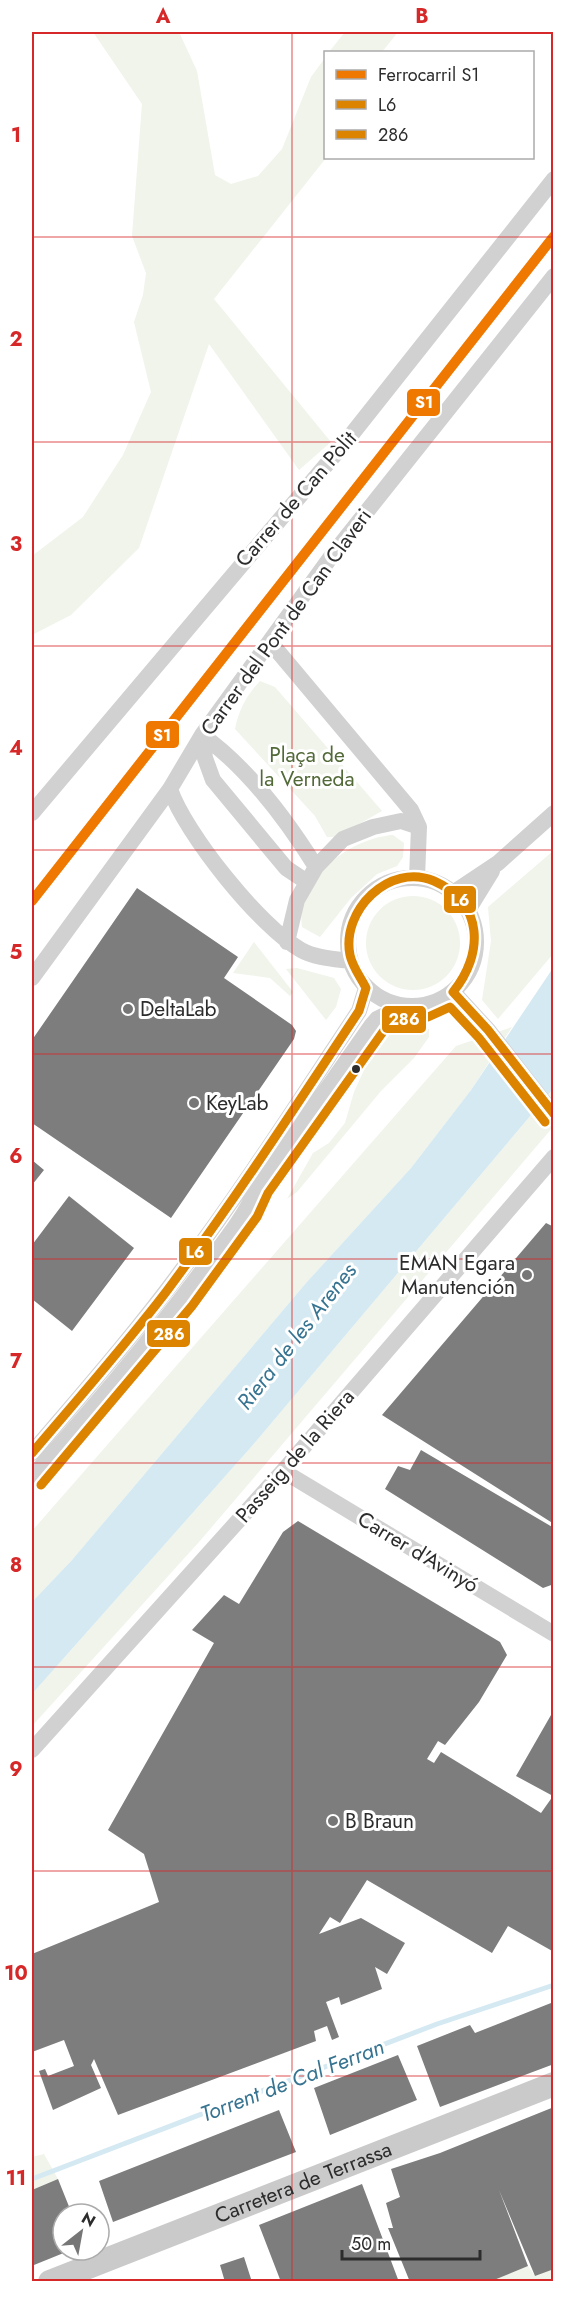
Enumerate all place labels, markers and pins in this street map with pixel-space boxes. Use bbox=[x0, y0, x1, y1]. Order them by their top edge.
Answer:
place label: DeltaLab bbox=[140, 994, 217, 1024]
marker: DeltaLab bbox=[121, 1002, 135, 1016]
unlabelled marker bbox=[350, 1063, 362, 1075]
place label: KeyLab bbox=[206, 1088, 269, 1118]
marker: KeyLab bbox=[187, 1096, 201, 1110]
place label: EMAN Egara Manutención bbox=[399, 1248, 515, 1302]
marker: EMAN Egara Manutención bbox=[520, 1268, 534, 1282]
place label: B Braun bbox=[345, 1806, 414, 1836]
marker: B Braun bbox=[326, 1814, 340, 1828]

